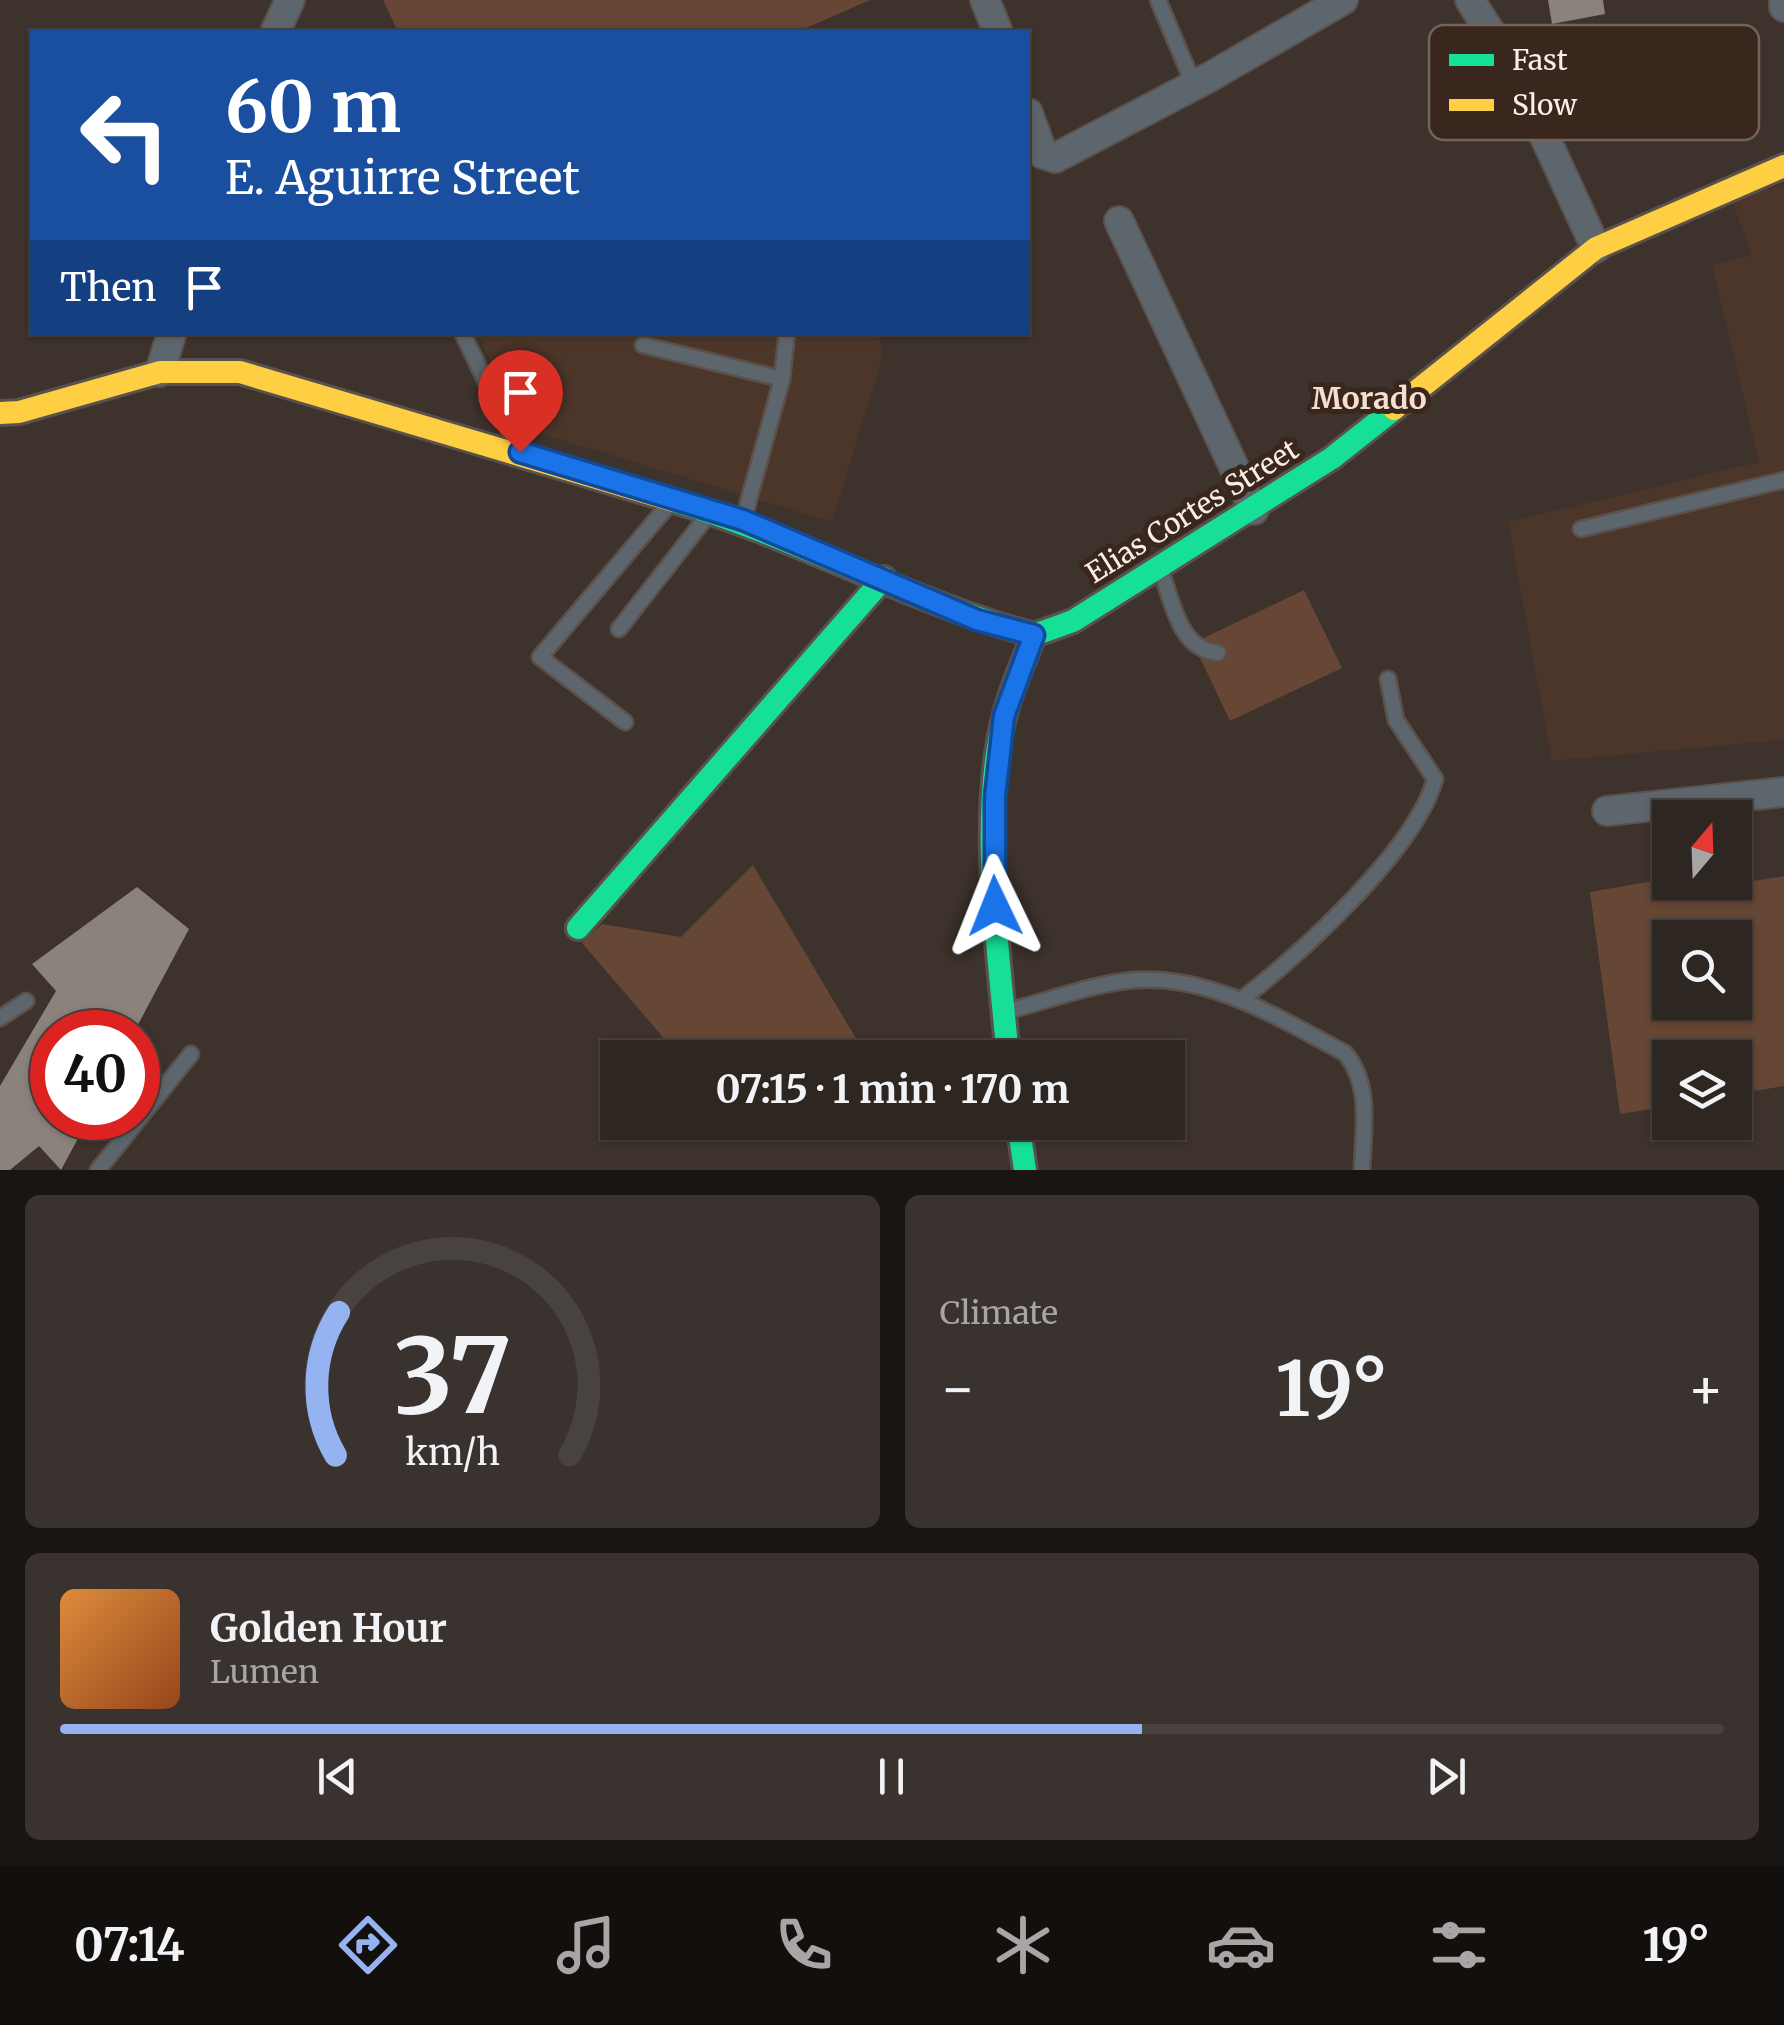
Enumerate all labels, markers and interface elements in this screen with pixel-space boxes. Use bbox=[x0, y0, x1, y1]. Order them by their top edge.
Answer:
legend bbox=[1429, 25, 1759, 140]
text: Fast bbox=[1512, 42, 1568, 78]
text: 60 m bbox=[225, 63, 401, 151]
icon: left bbox=[60, 70, 190, 200]
text: Slow bbox=[1512, 87, 1577, 123]
text: E. Aguirre Street bbox=[225, 150, 580, 206]
icon: arrive bbox=[177, 260, 232, 315]
text: Then bbox=[60, 264, 157, 311]
pin bbox=[478, 350, 563, 453]
icon: arrive bbox=[493, 365, 548, 420]
district label: Morado bbox=[1311, 379, 1427, 417]
street label: Elias Cortes Street bbox=[1079, 431, 1305, 591]
north arrow bbox=[1652, 800, 1752, 900]
map controls bbox=[1652, 800, 1752, 1140]
position arrow bbox=[943, 854, 1047, 958]
button: search bbox=[1652, 920, 1752, 1020]
speed limit sign: 40 bbox=[30, 1010, 160, 1140]
button: layers bbox=[1652, 1040, 1752, 1140]
text: 07:15 · 1 min · 170 m bbox=[715, 1066, 1070, 1113]
text: Climate bbox=[940, 1293, 1058, 1333]
text: 37 bbox=[393, 1311, 511, 1441]
text: 19° bbox=[1276, 1342, 1388, 1436]
text: − bbox=[940, 1354, 976, 1423]
text: + bbox=[1687, 1354, 1724, 1423]
text: km/h bbox=[405, 1430, 500, 1475]
text: Golden Hour bbox=[210, 1605, 447, 1652]
text: Lumen bbox=[210, 1652, 319, 1692]
icon: previous bbox=[310, 1749, 365, 1804]
icon: pause bbox=[864, 1749, 919, 1804]
icon: next bbox=[1419, 1749, 1474, 1804]
icon: directions bbox=[333, 1910, 403, 1980]
icon: music bbox=[551, 1910, 621, 1980]
icon: phone bbox=[769, 1910, 839, 1980]
icon: climate bbox=[988, 1910, 1058, 1980]
icon: car bbox=[1206, 1910, 1276, 1980]
icon: filters bbox=[1424, 1910, 1494, 1980]
text: 07:14 bbox=[74, 1917, 185, 1973]
text: 19° bbox=[1642, 1917, 1710, 1973]

